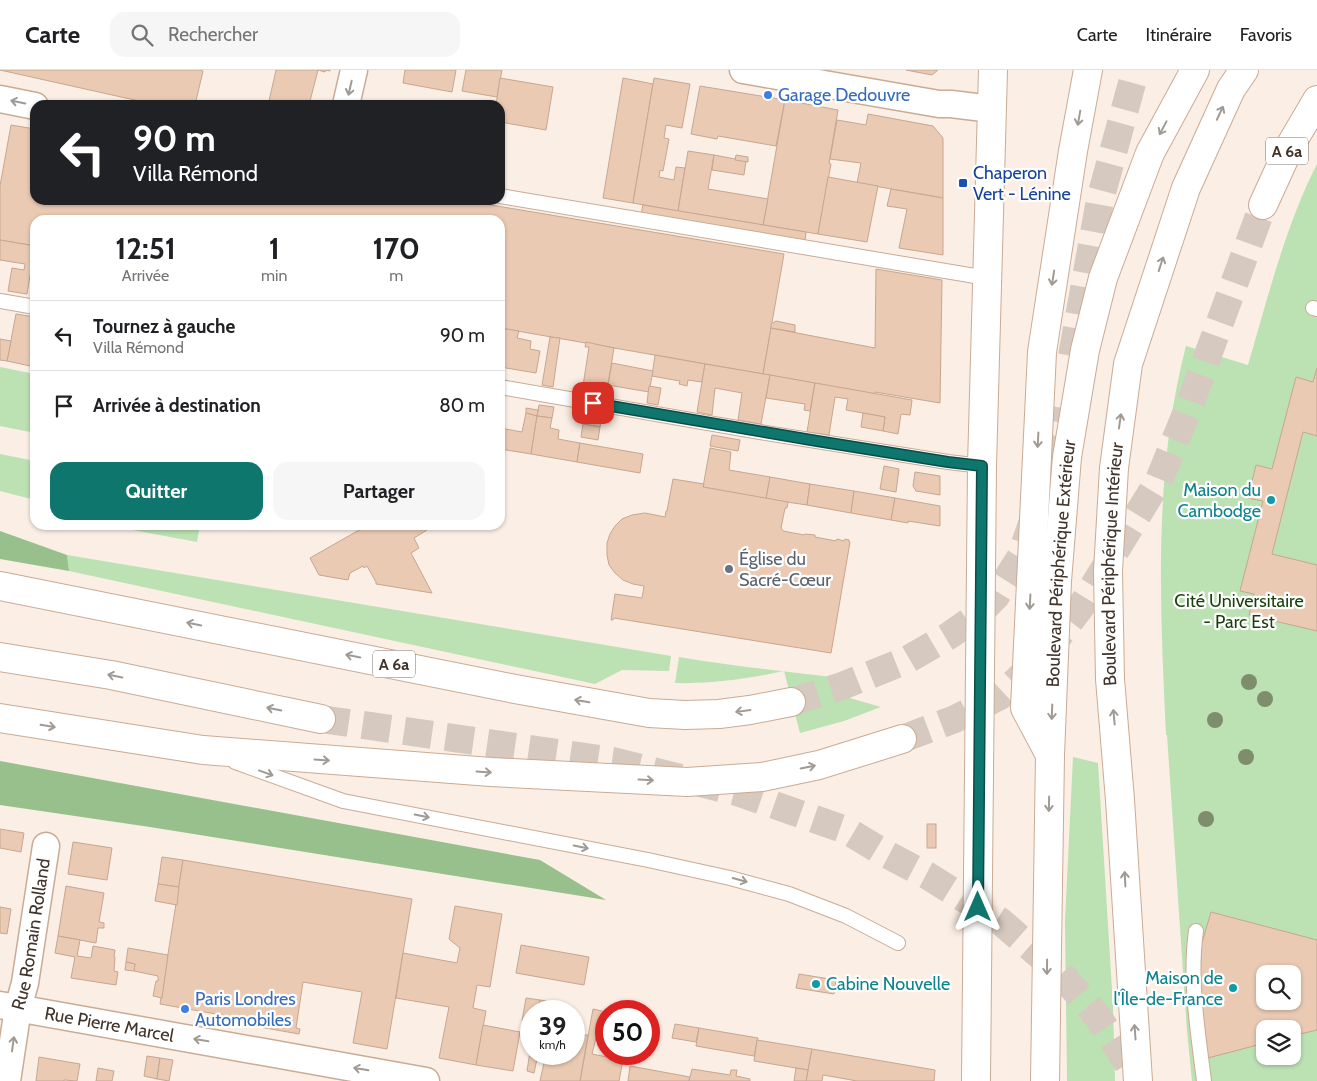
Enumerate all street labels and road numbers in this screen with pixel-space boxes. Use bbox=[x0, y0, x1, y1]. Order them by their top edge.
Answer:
road number: A 6a bbox=[1266, 138, 1308, 164]
street label: Boulevard Périphérique Extérieur bbox=[1042, 438, 1081, 688]
street label: Boulevard Périphérique Intérieur bbox=[1097, 441, 1128, 687]
road number: A 6a bbox=[373, 650, 415, 678]
street label: Rue Romain Rolland bbox=[7, 857, 55, 1013]
street label: Rue Pierre Marcel bbox=[43, 1002, 177, 1047]

